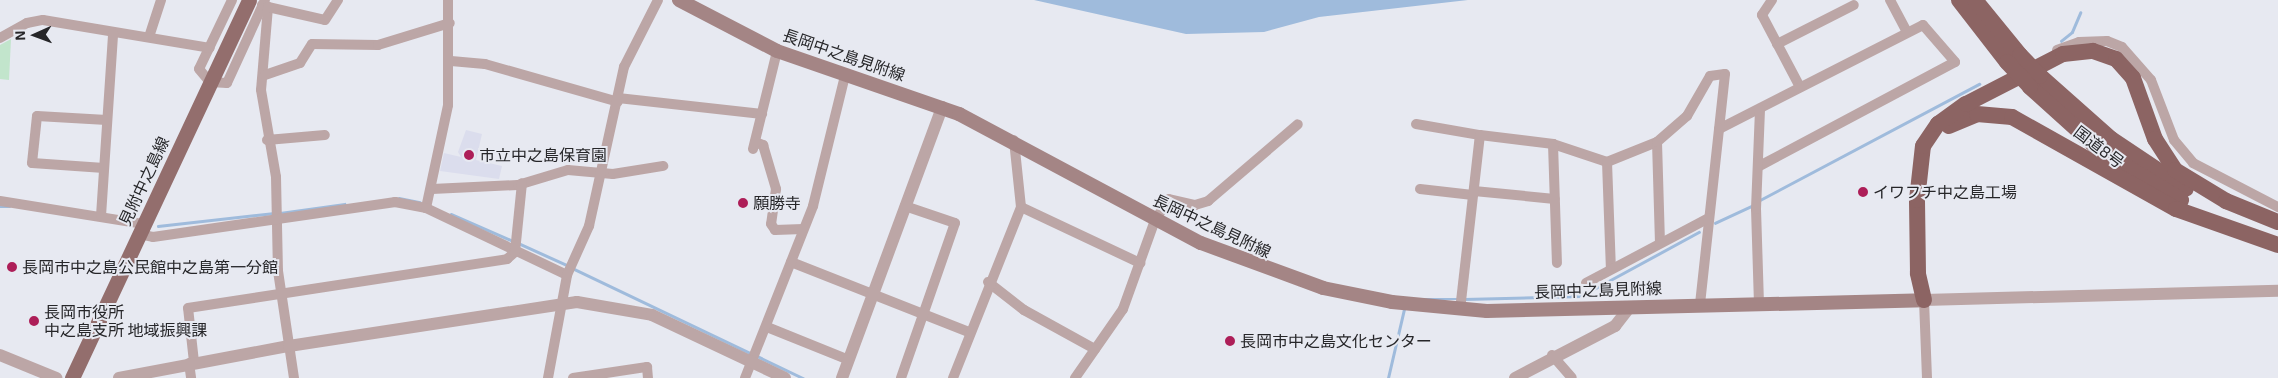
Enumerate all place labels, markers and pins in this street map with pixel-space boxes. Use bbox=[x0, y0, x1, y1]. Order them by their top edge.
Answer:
place label: 市立中之島保育園 bbox=[479, 145, 607, 165]
marker: 市立中之島保育園 bbox=[463, 149, 475, 161]
place label: イワフチ中之島工場 bbox=[1873, 182, 2017, 202]
marker: イワフチ中之島工場 bbox=[1857, 186, 1869, 198]
place label: 願勝寺 bbox=[753, 193, 801, 213]
marker: 願勝寺 bbox=[737, 197, 749, 209]
place label: 長岡市中之島公民館中之島第一分館 bbox=[22, 257, 278, 277]
marker: 長岡市中之島公民館中之島第一分館 bbox=[6, 261, 18, 273]
place label: 長岡市役所 中之島支所 地域振興課 bbox=[44, 302, 208, 340]
marker: 長岡市役所 中之島支所 地域振興課 bbox=[28, 315, 40, 327]
place label: 長岡市中之島文化センター bbox=[1240, 331, 1432, 351]
marker: 長岡市中之島文化センター bbox=[1224, 335, 1236, 347]

